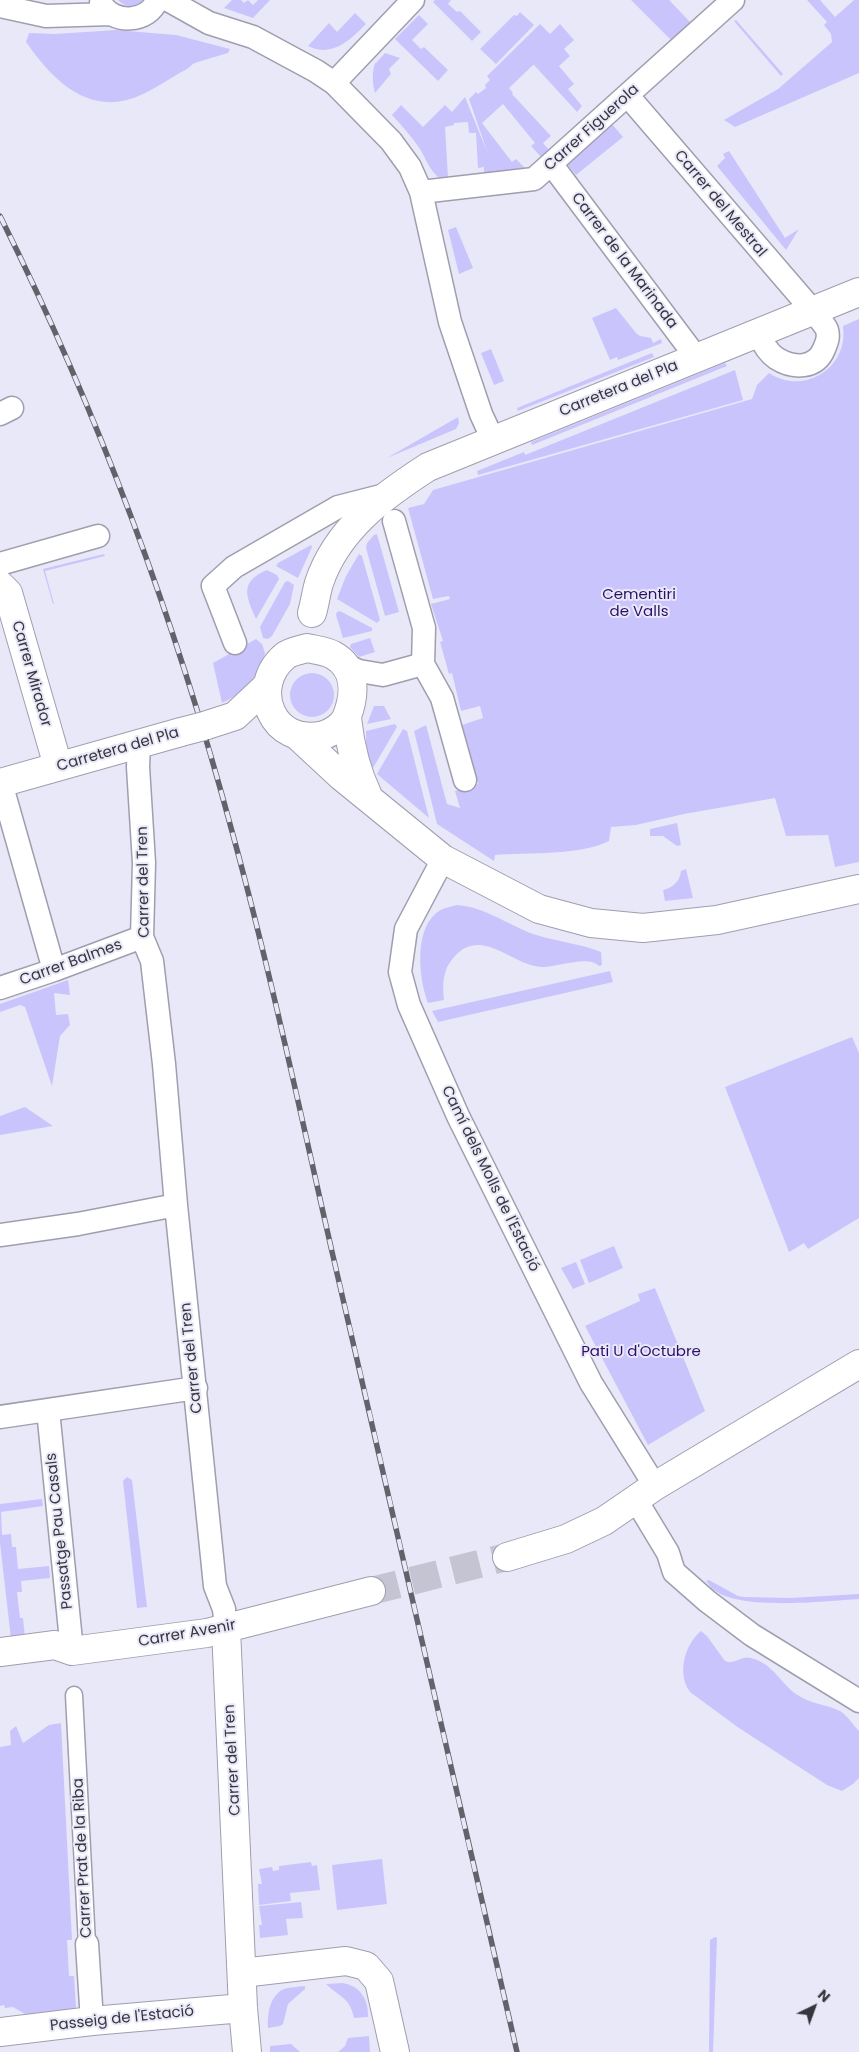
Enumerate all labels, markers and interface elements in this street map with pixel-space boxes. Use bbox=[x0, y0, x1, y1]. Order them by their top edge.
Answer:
street label: Carrer Figuerola bbox=[541, 81, 643, 175]
street label: Carrer del Mestral bbox=[670, 147, 770, 261]
street label: Carrer de la Marinada bbox=[567, 190, 681, 332]
street label: Carretera del Pla bbox=[557, 357, 681, 421]
park label: Cementiri de Valls bbox=[602, 586, 676, 621]
street label: Carrer Mirador bbox=[7, 619, 55, 729]
street label: Carretera del Pla bbox=[55, 724, 181, 776]
street label: Carrer del Tren bbox=[134, 826, 154, 938]
street label: Carrer Balmes bbox=[17, 936, 125, 990]
street label: Camí dels Molls de l'Estació bbox=[437, 1083, 543, 1275]
street label: Carrer del Tren bbox=[177, 1302, 207, 1414]
park label: Pati U d'Octubre bbox=[581, 1343, 701, 1361]
street label: Passatge Pau Casals bbox=[43, 1452, 77, 1610]
street label: Carrer Avenir bbox=[137, 1617, 237, 1651]
street label: Carrer del Tren bbox=[221, 1704, 245, 1816]
street label: Carrer Prat de la Riba bbox=[70, 1778, 96, 1938]
north arrow bbox=[789, 1982, 839, 2032]
text: N bbox=[813, 1985, 835, 2007]
street label: Passeig de l'Estació bbox=[49, 2002, 195, 2036]

